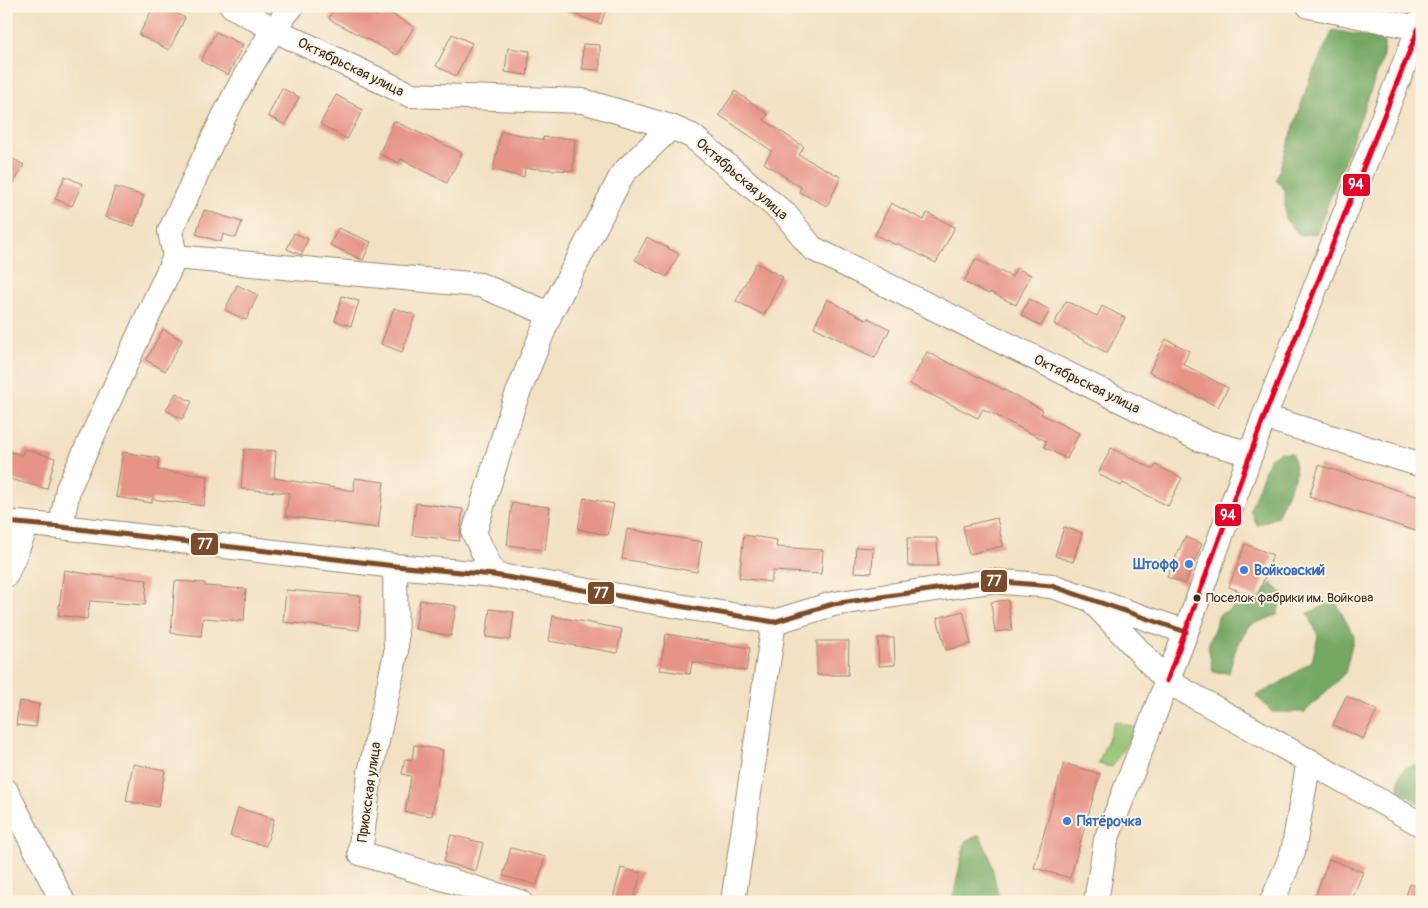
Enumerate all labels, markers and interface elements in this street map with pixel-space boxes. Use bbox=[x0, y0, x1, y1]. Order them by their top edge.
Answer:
street label: Октябрьская улица bbox=[295, 34, 407, 100]
street label: Октябрьская улица bbox=[693, 134, 791, 224]
line badge: 94 bbox=[1342, 173, 1371, 197]
text: 94 bbox=[1348, 176, 1365, 193]
street label: Октябрьская улица bbox=[1031, 351, 1143, 417]
line badge: 94 bbox=[1214, 503, 1242, 527]
text: 94 bbox=[1220, 507, 1237, 524]
line badge: 77 bbox=[190, 532, 219, 556]
text: 77 bbox=[198, 536, 213, 553]
place label: Штофф bbox=[1132, 556, 1179, 573]
marker: Штофф bbox=[1183, 558, 1195, 570]
place label: Войковский bbox=[1254, 562, 1325, 579]
marker: Войковский bbox=[1238, 564, 1250, 576]
line badge: 77 bbox=[980, 569, 1008, 593]
text: 77 bbox=[987, 573, 1002, 590]
line badge: 77 bbox=[587, 581, 615, 605]
text: 77 bbox=[594, 585, 609, 602]
place label: Поселок фабрики им. Войкова bbox=[1206, 590, 1373, 606]
marker: Поселок фабрики им. Войкова bbox=[1192, 593, 1202, 603]
street label: Приокская улица bbox=[354, 741, 384, 843]
place label: Пятёрочка bbox=[1077, 813, 1142, 830]
marker: Пятёрочка bbox=[1061, 815, 1073, 827]

